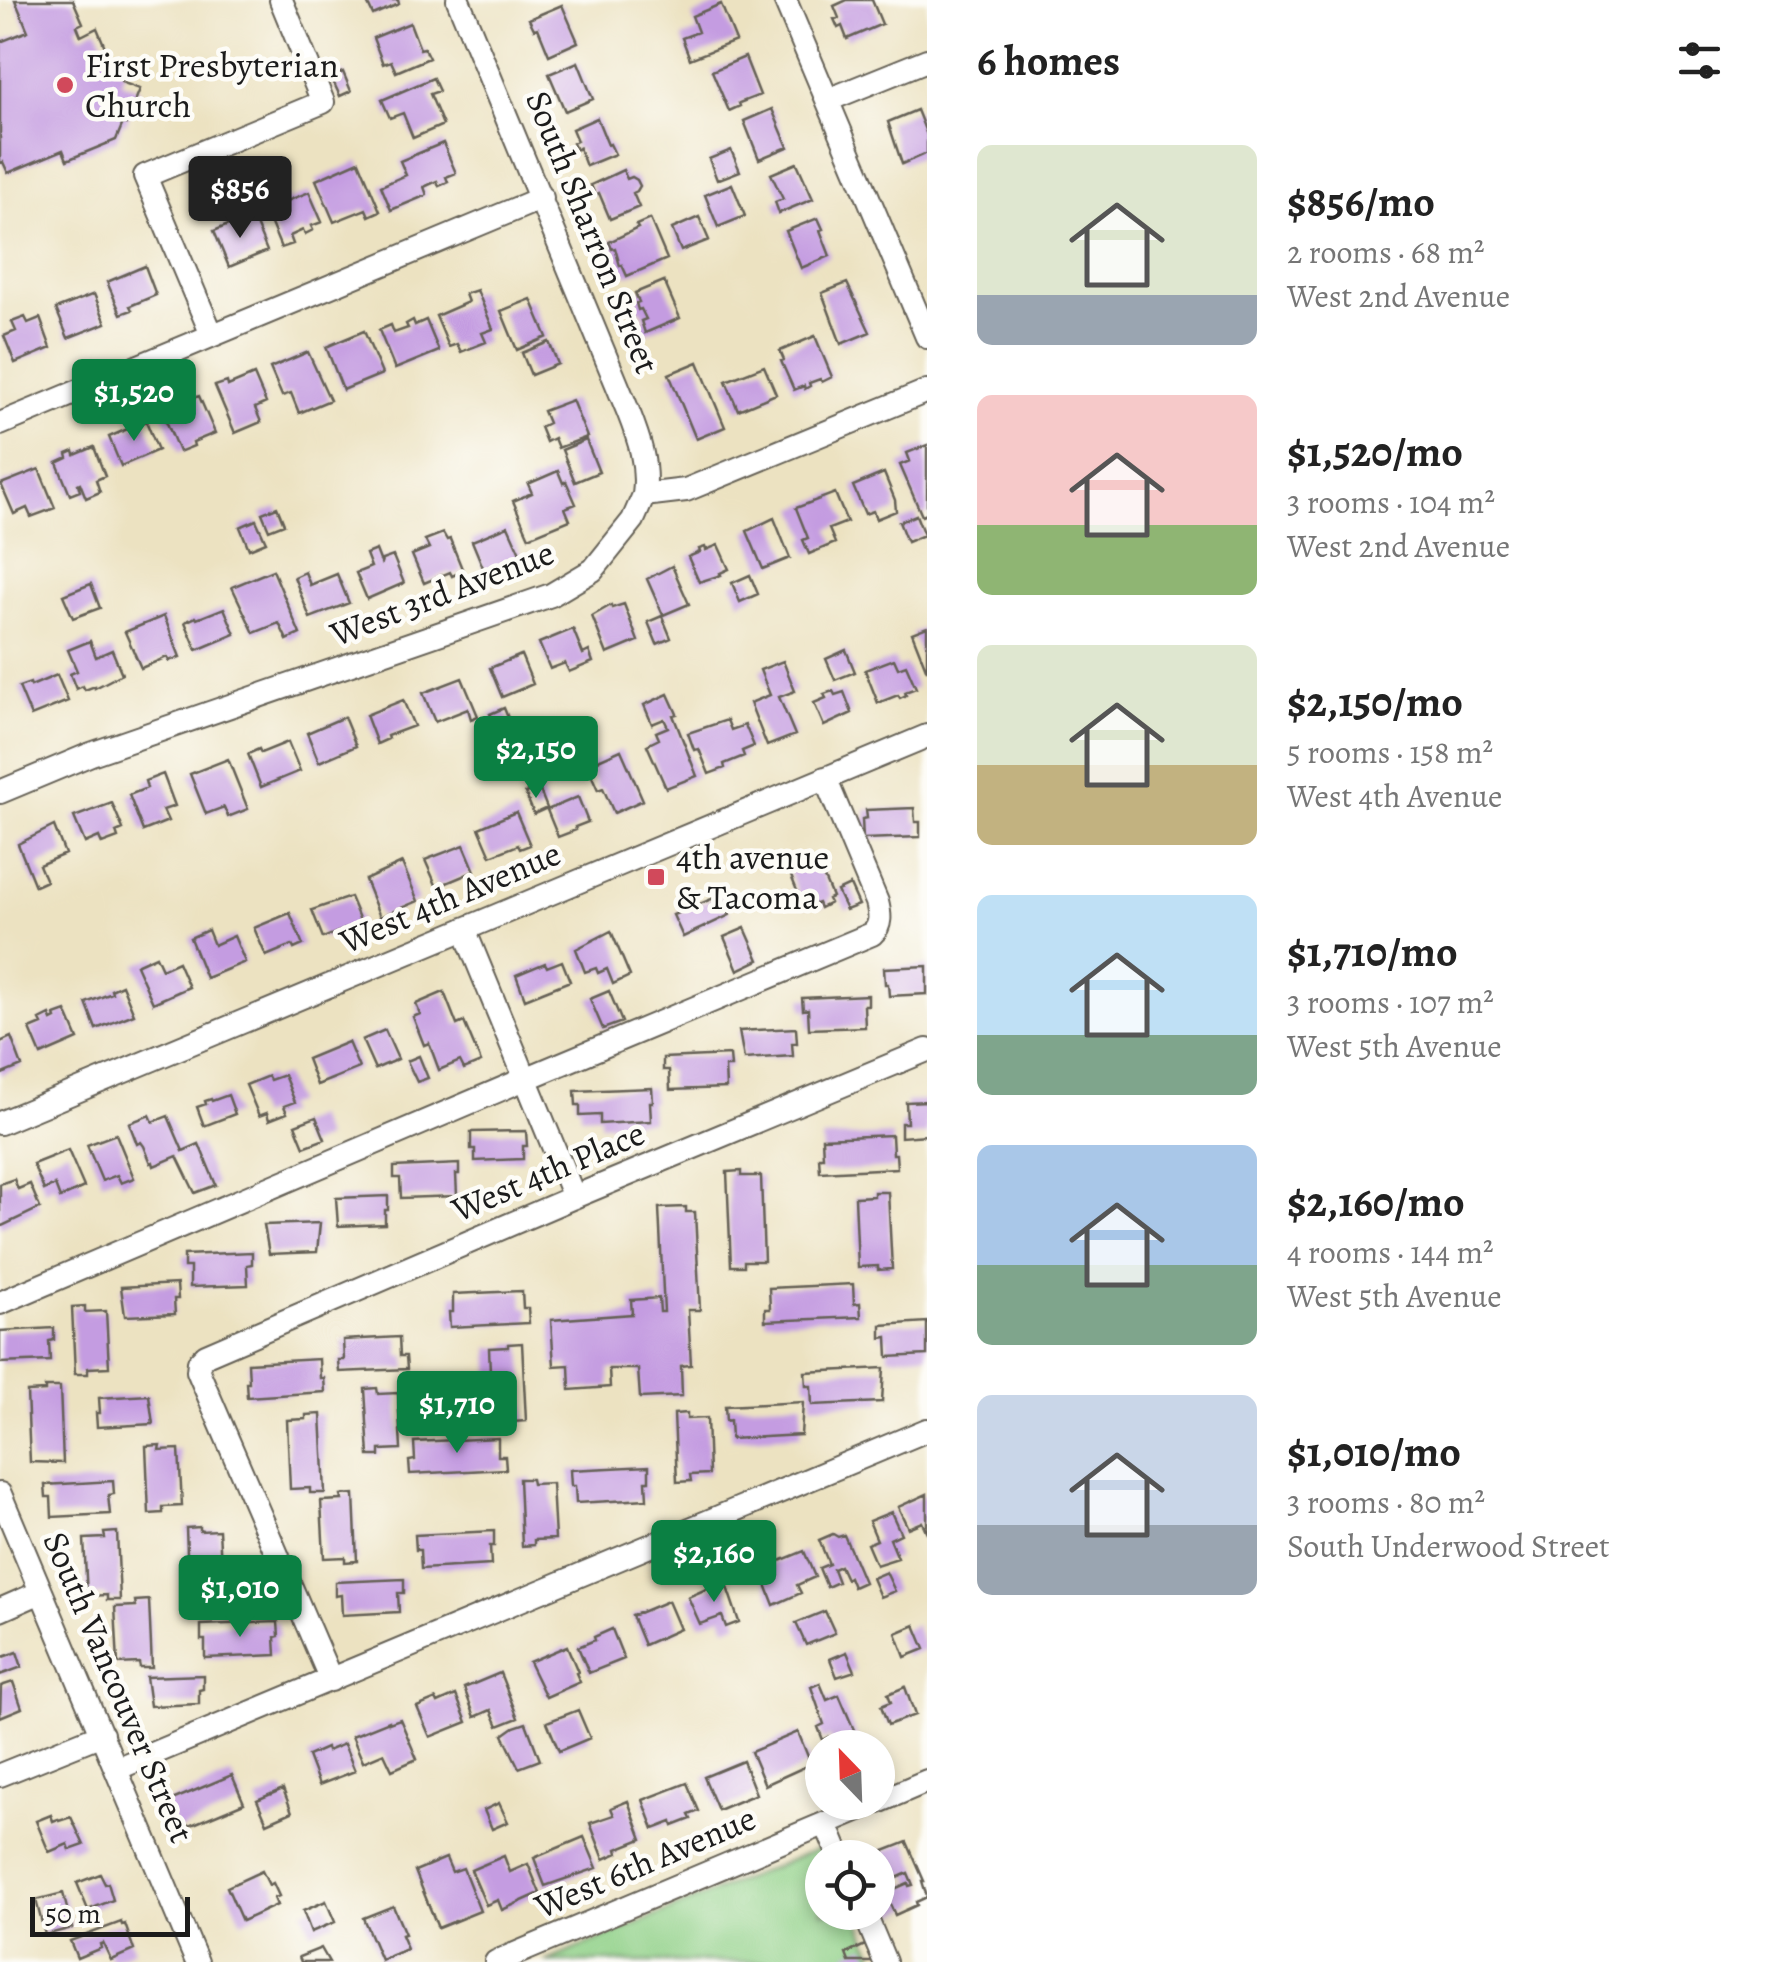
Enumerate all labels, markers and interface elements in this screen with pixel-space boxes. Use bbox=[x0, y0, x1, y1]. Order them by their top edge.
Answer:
text: 6 homes bbox=[977, 32, 1120, 89]
icon: filters bbox=[1672, 33, 1727, 88]
place label: First Presbyterian Church bbox=[85, 41, 339, 129]
marker: First Presbyterian Church bbox=[54, 74, 76, 96]
street label: South Sharron Street bbox=[514, 84, 672, 380]
pin: $856 bbox=[181, 156, 299, 241]
text: $856 bbox=[211, 166, 269, 210]
text: $856/mo bbox=[1287, 173, 1435, 230]
icon: home bbox=[1057, 185, 1177, 305]
text: 2 rooms · 68 m² bbox=[1287, 230, 1485, 274]
text: West 2nd Avenue bbox=[1287, 274, 1510, 318]
pin: $1,520 bbox=[53, 359, 215, 444]
text: $1,520 bbox=[94, 369, 174, 413]
text: $1,520/mo bbox=[1287, 423, 1463, 480]
icon: home bbox=[1057, 435, 1177, 555]
text: 3 rooms · 104 m² bbox=[1287, 480, 1495, 524]
text: West 2nd Avenue bbox=[1287, 524, 1510, 568]
street label: West 3rd Avenue bbox=[322, 528, 561, 658]
text: $2,150/mo bbox=[1287, 673, 1463, 730]
icon: home bbox=[1057, 685, 1177, 805]
pin: $2,150 bbox=[455, 716, 617, 801]
text: $2,150 bbox=[496, 726, 576, 770]
text: 5 rooms · 158 m² bbox=[1287, 730, 1493, 774]
text: West 4th Avenue bbox=[1287, 774, 1502, 818]
street label: West 4th Avenue bbox=[331, 829, 568, 965]
place label: 4th avenue & Tacoma bbox=[676, 833, 829, 921]
marker: 4th avenue & Tacoma bbox=[645, 866, 667, 888]
text: $1,710/mo bbox=[1287, 923, 1458, 980]
icon: home bbox=[1057, 935, 1177, 1055]
text: 3 rooms · 107 m² bbox=[1287, 980, 1494, 1024]
text: West 5th Avenue bbox=[1287, 1024, 1502, 1068]
street label: West 4th Place bbox=[443, 1109, 652, 1234]
text: $2,160/mo bbox=[1287, 1173, 1465, 1230]
icon: home bbox=[1057, 1185, 1177, 1305]
text: 4 rooms · 144 m² bbox=[1287, 1230, 1494, 1274]
text: West 5th Avenue bbox=[1287, 1274, 1502, 1318]
pin: $1,710 bbox=[376, 1371, 538, 1456]
text: $1,710 bbox=[419, 1381, 495, 1425]
text: $1,010/mo bbox=[1287, 1423, 1461, 1480]
icon: home bbox=[1057, 1435, 1177, 1555]
text: 3 rooms · 80 m² bbox=[1287, 1480, 1485, 1524]
pin: $2,160 bbox=[633, 1520, 795, 1605]
street label: South Vancouver Street bbox=[32, 1524, 206, 1850]
text: South Underwood Street bbox=[1287, 1524, 1610, 1568]
text: $2,160 bbox=[673, 1530, 755, 1574]
pin: $1,010 bbox=[159, 1555, 321, 1640]
text: $1,010 bbox=[201, 1565, 279, 1609]
north arrow bbox=[805, 1730, 895, 1820]
map controls bbox=[805, 1730, 895, 1930]
street label: West 6th Avenue bbox=[526, 1794, 763, 1931]
button: locate bbox=[805, 1840, 895, 1930]
scale bar bbox=[30, 1892, 190, 1936]
text: 50 m bbox=[45, 1895, 101, 1933]

